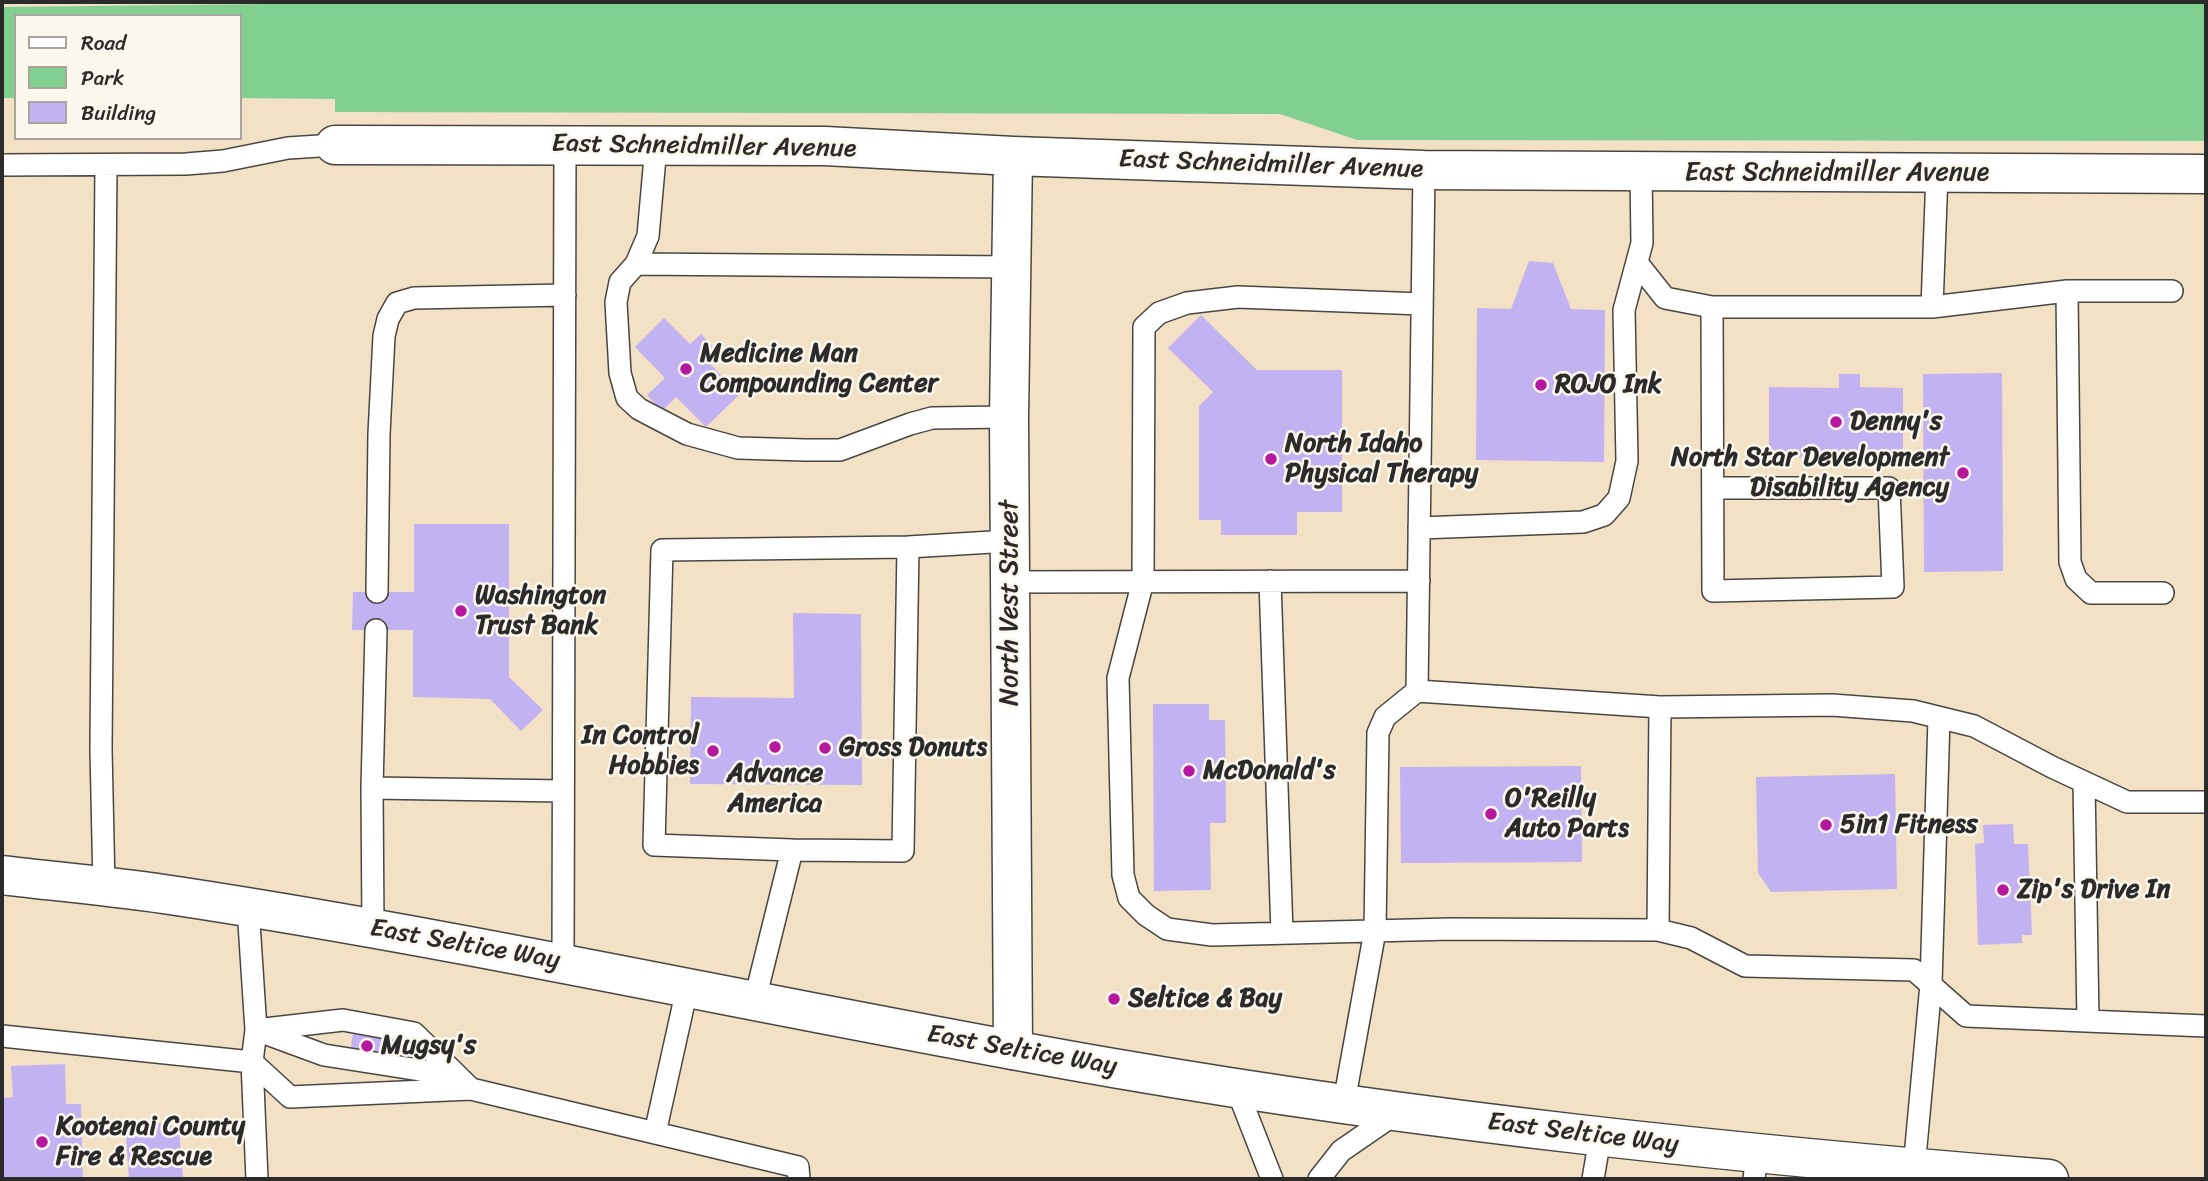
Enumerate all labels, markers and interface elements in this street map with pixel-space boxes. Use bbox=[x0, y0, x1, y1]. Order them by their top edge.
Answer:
legend bbox=[14, 14, 242, 140]
text: Road bbox=[81, 24, 126, 62]
text: Park bbox=[81, 59, 124, 97]
text: Building bbox=[81, 94, 156, 132]
street label: East Schneidmiller Avenue bbox=[551, 129, 857, 165]
street label: East Schneidmiller Avenue bbox=[1118, 144, 1424, 186]
street label: East Schneidmiller Avenue bbox=[1685, 157, 1989, 189]
place label: Medicine Man Compounding Center bbox=[700, 338, 938, 400]
marker: Medicine Man Compounding Center bbox=[678, 361, 694, 377]
place label: ROJO Ink bbox=[1555, 369, 1662, 401]
marker: ROJO Ink bbox=[1533, 377, 1549, 393]
place label: Denny's bbox=[1850, 406, 1942, 438]
marker: Denny's bbox=[1828, 414, 1844, 430]
place label: North Idaho Physical Therapy bbox=[1285, 428, 1478, 490]
place label: North Star Development Disability Agency bbox=[1671, 442, 1949, 504]
marker: North Idaho Physical Therapy bbox=[1263, 451, 1279, 467]
marker: North Star Development Disability Agency bbox=[1955, 465, 1971, 481]
street label: North Vest Street bbox=[994, 500, 1026, 706]
place label: Washington Trust Bank bbox=[475, 580, 606, 642]
marker: Washington Trust Bank bbox=[453, 603, 469, 619]
place label: In Control Hobbies bbox=[582, 720, 699, 782]
place label: Gross Donuts bbox=[839, 732, 987, 764]
marker: Advance America bbox=[767, 739, 783, 755]
marker: Gross Donuts bbox=[817, 740, 833, 756]
marker: In Control Hobbies bbox=[705, 743, 721, 759]
place label: McDonald's bbox=[1203, 755, 1336, 787]
place label: Advance America bbox=[727, 758, 823, 820]
marker: McDonald's bbox=[1181, 763, 1197, 779]
place label: O'Reilly Auto Parts bbox=[1505, 783, 1629, 844]
marker: O'Reilly Auto Parts bbox=[1483, 806, 1499, 822]
place label: 5in1 Fitness bbox=[1840, 809, 1978, 841]
marker: 5in1 Fitness bbox=[1818, 817, 1834, 833]
place label: Zip's Drive In bbox=[2017, 874, 2170, 906]
marker: Zip's Drive In bbox=[1995, 882, 2011, 898]
street label: East Seltice Way bbox=[368, 913, 562, 977]
place label: Seltice & Bay bbox=[1128, 983, 1282, 1015]
marker: Seltice & Bay bbox=[1106, 991, 1122, 1007]
street label: East Seltice Way bbox=[925, 1019, 1119, 1083]
place label: Mugsy's bbox=[381, 1030, 476, 1062]
marker: Mugsy's bbox=[359, 1038, 375, 1054]
street label: East Seltice Way bbox=[1486, 1107, 1680, 1161]
place label: Kootenai County Fire & Rescue bbox=[56, 1111, 245, 1172]
marker: Kootenai County Fire & Rescue bbox=[34, 1134, 50, 1150]

